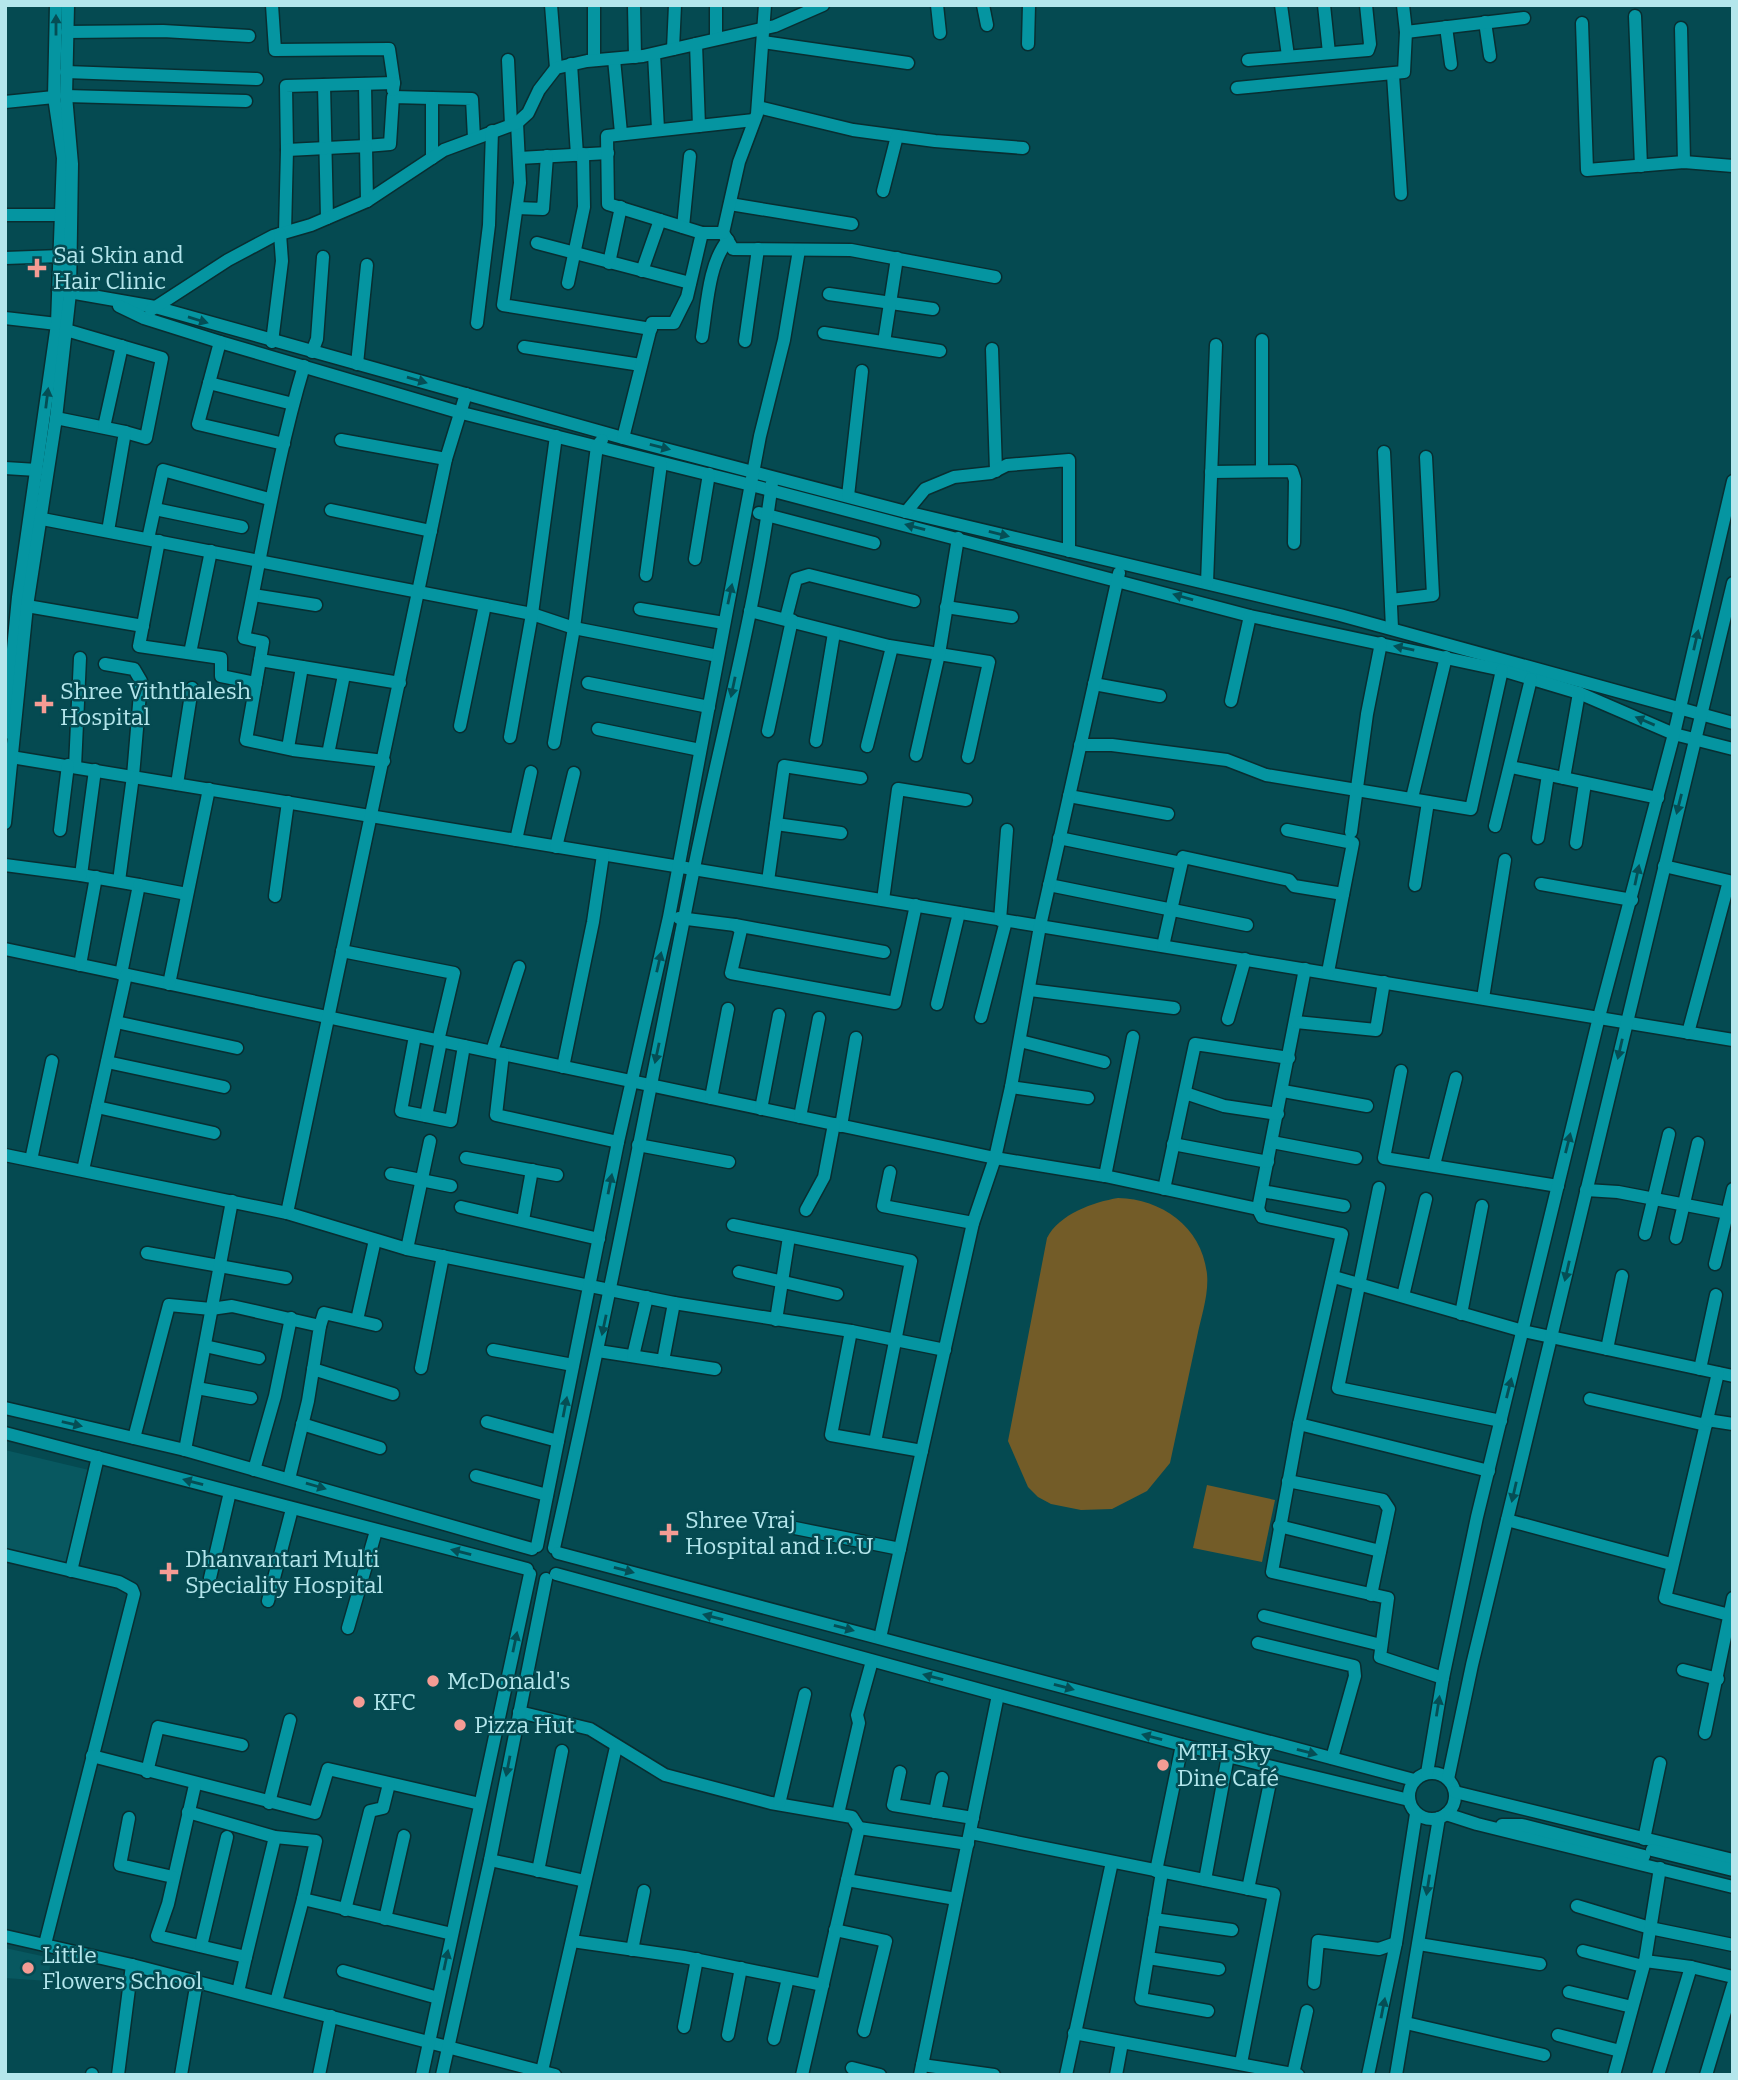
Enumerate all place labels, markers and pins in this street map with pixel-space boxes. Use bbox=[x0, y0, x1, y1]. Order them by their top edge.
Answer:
place label: Sai Skin and Hair Clinic bbox=[53, 241, 184, 295]
marker: Sai Skin and Hair Clinic bbox=[27, 258, 47, 278]
place label: Shree Viththalesh Hospital bbox=[60, 677, 251, 731]
marker: Shree Viththalesh Hospital bbox=[34, 694, 54, 714]
place label: Shree Vraj Hospital and I.C.U bbox=[685, 1506, 873, 1560]
marker: Shree Vraj Hospital and I.C.U bbox=[659, 1523, 679, 1543]
place label: Dhanvantari Multi Speciality Hospital bbox=[185, 1545, 384, 1599]
marker: Dhanvantari Multi Speciality Hospital bbox=[159, 1562, 179, 1582]
place label: McDonald's bbox=[447, 1667, 571, 1695]
marker: McDonald's bbox=[425, 1673, 441, 1689]
place label: KFC bbox=[373, 1688, 416, 1716]
marker: KFC bbox=[351, 1694, 367, 1710]
place label: Pizza Hut bbox=[474, 1711, 575, 1739]
marker: Pizza Hut bbox=[452, 1717, 468, 1733]
place label: MTH Sky Dine Café bbox=[1177, 1738, 1279, 1792]
marker: MTH Sky Dine Café bbox=[1155, 1757, 1171, 1773]
place label: Little Flowers School bbox=[42, 1941, 203, 1995]
marker: Little Flowers School bbox=[20, 1960, 36, 1976]

